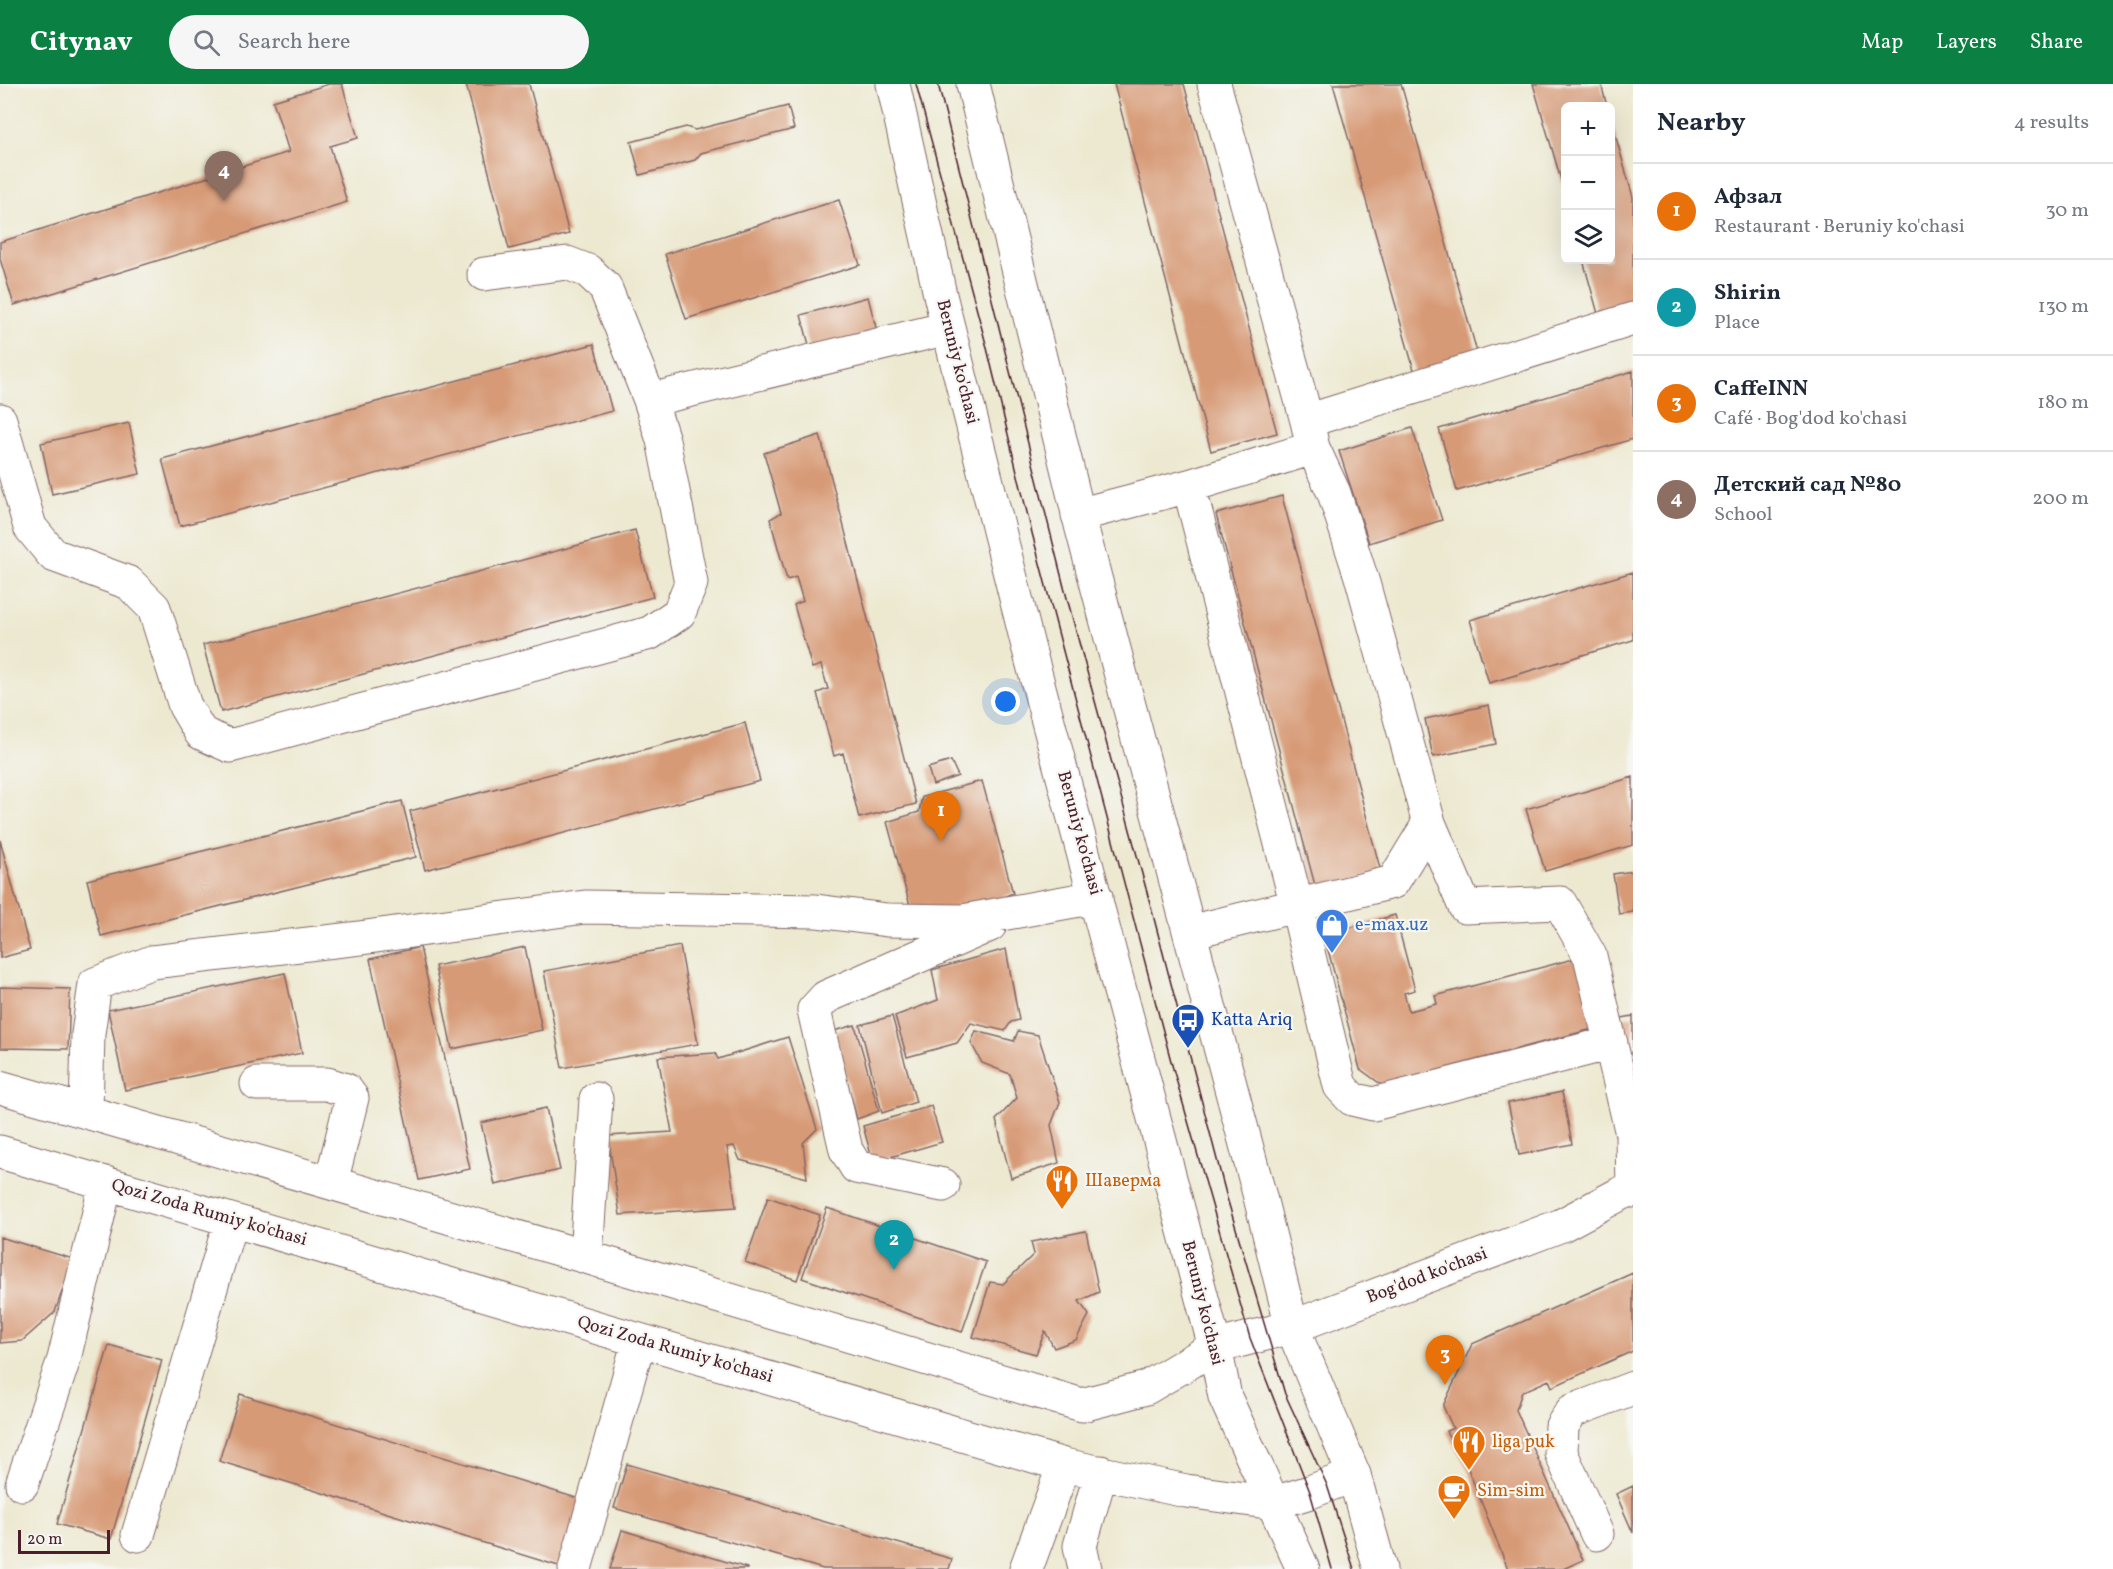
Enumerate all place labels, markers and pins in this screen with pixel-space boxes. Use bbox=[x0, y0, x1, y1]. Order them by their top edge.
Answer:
pin: 4 bbox=[204, 152, 244, 201]
pin: 1 bbox=[922, 792, 960, 841]
shop icon: e-max.uz bbox=[1314, 907, 1350, 954]
place label: e-max.uz bbox=[1355, 913, 1428, 938]
bus stop icon: Katta Ariq bbox=[1170, 1002, 1206, 1049]
place label: Katta Ariq bbox=[1211, 1008, 1293, 1033]
restaurant icon: Шаверма bbox=[1044, 1163, 1080, 1210]
place label: Шаверма bbox=[1085, 1169, 1161, 1194]
pin: 2 bbox=[874, 1220, 914, 1270]
pin: 3 bbox=[1426, 1336, 1464, 1385]
restaurant icon: liga puk bbox=[1451, 1424, 1487, 1471]
place label: liga puk bbox=[1492, 1430, 1555, 1455]
cafe icon: Sim-sim bbox=[1436, 1473, 1472, 1520]
place label: Sim-sim bbox=[1477, 1479, 1545, 1504]

